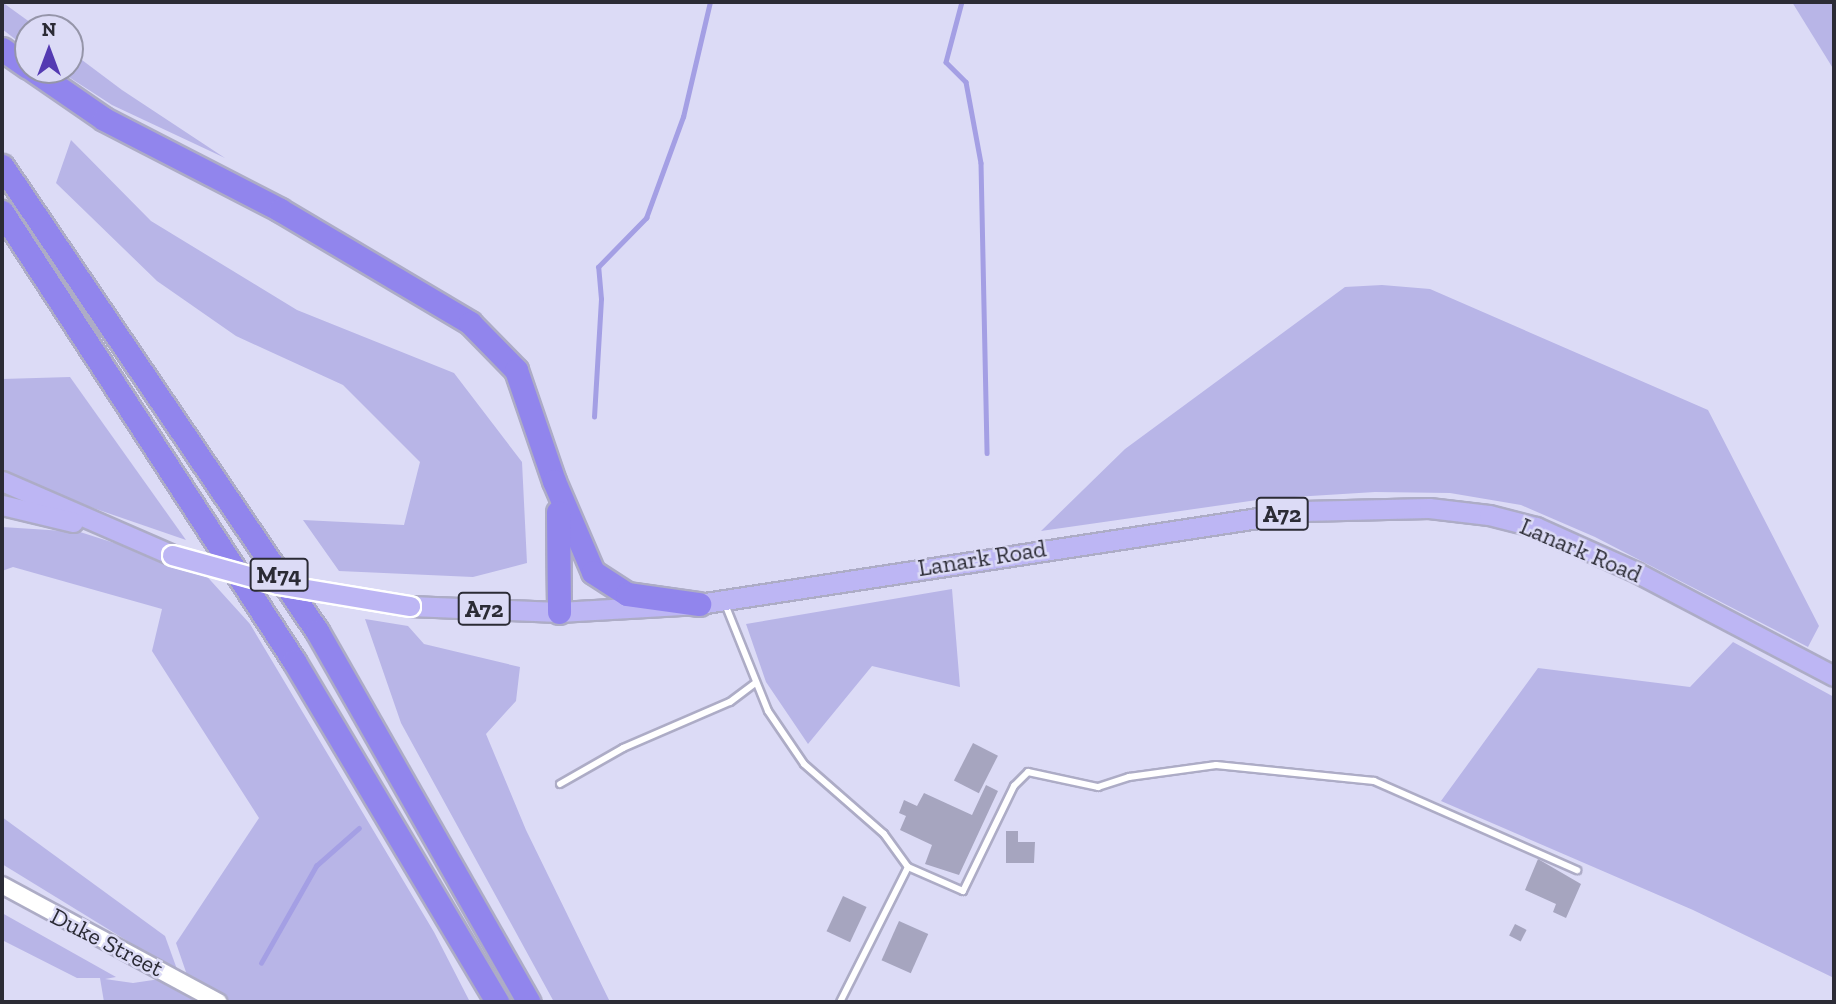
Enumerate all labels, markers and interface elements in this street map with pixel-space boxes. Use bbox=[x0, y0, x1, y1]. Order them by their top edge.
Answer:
north arrow bbox=[14, 14, 84, 84]
text: N bbox=[42, 18, 56, 41]
road number: A72 bbox=[1254, 494, 1310, 534]
street label: Lanark Road bbox=[1516, 511, 1646, 589]
street label: Lanark Road bbox=[916, 534, 1048, 582]
road number: M74 bbox=[249, 555, 309, 594]
road number: A72 bbox=[456, 590, 512, 628]
street label: Duke Street bbox=[46, 901, 168, 983]

